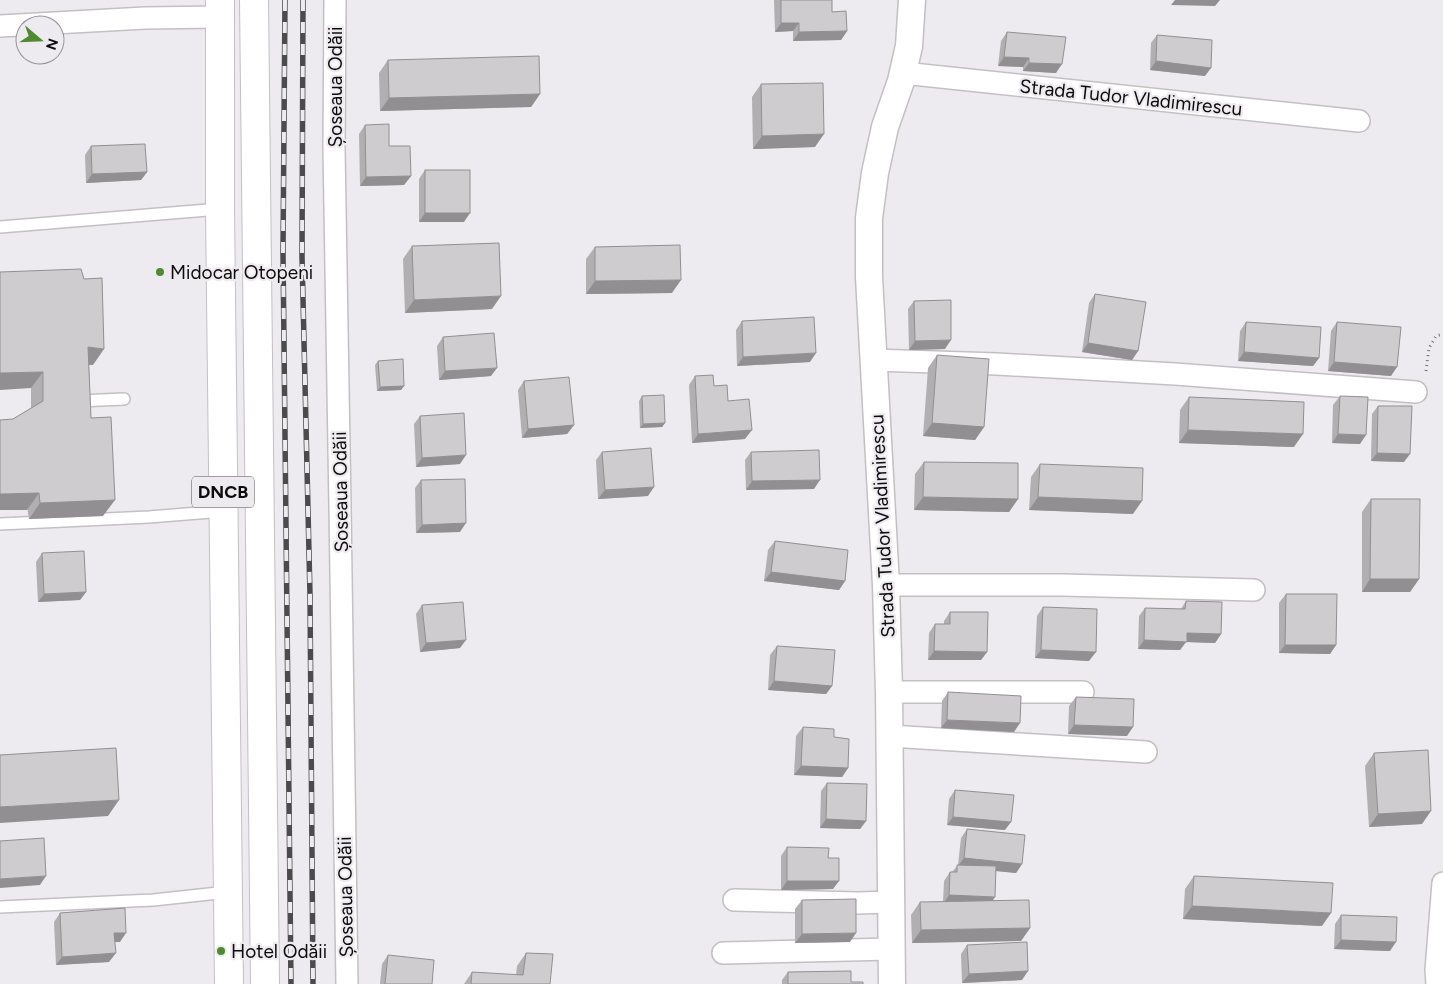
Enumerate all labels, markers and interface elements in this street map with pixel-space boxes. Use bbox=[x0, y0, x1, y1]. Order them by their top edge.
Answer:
north arrow bbox=[15, 15, 65, 65]
street label: Șoseaua Odăii bbox=[324, 27, 347, 147]
text: N bbox=[42, 36, 62, 52]
street label: Strada Tudor Vladimirescu bbox=[1019, 74, 1243, 121]
place label: Midocar Otopeni bbox=[170, 261, 313, 284]
marker: Midocar Otopeni bbox=[154, 266, 166, 278]
street label: Strada Tudor Vladimirescu bbox=[865, 414, 900, 638]
street label: Șoseaua Odăii bbox=[328, 431, 353, 553]
road number: DNCB bbox=[192, 477, 254, 508]
street label: Șoseaua Odăii bbox=[333, 836, 358, 958]
place label: Hotel Odăii bbox=[231, 940, 327, 963]
marker: Hotel Odăii bbox=[215, 945, 227, 957]

